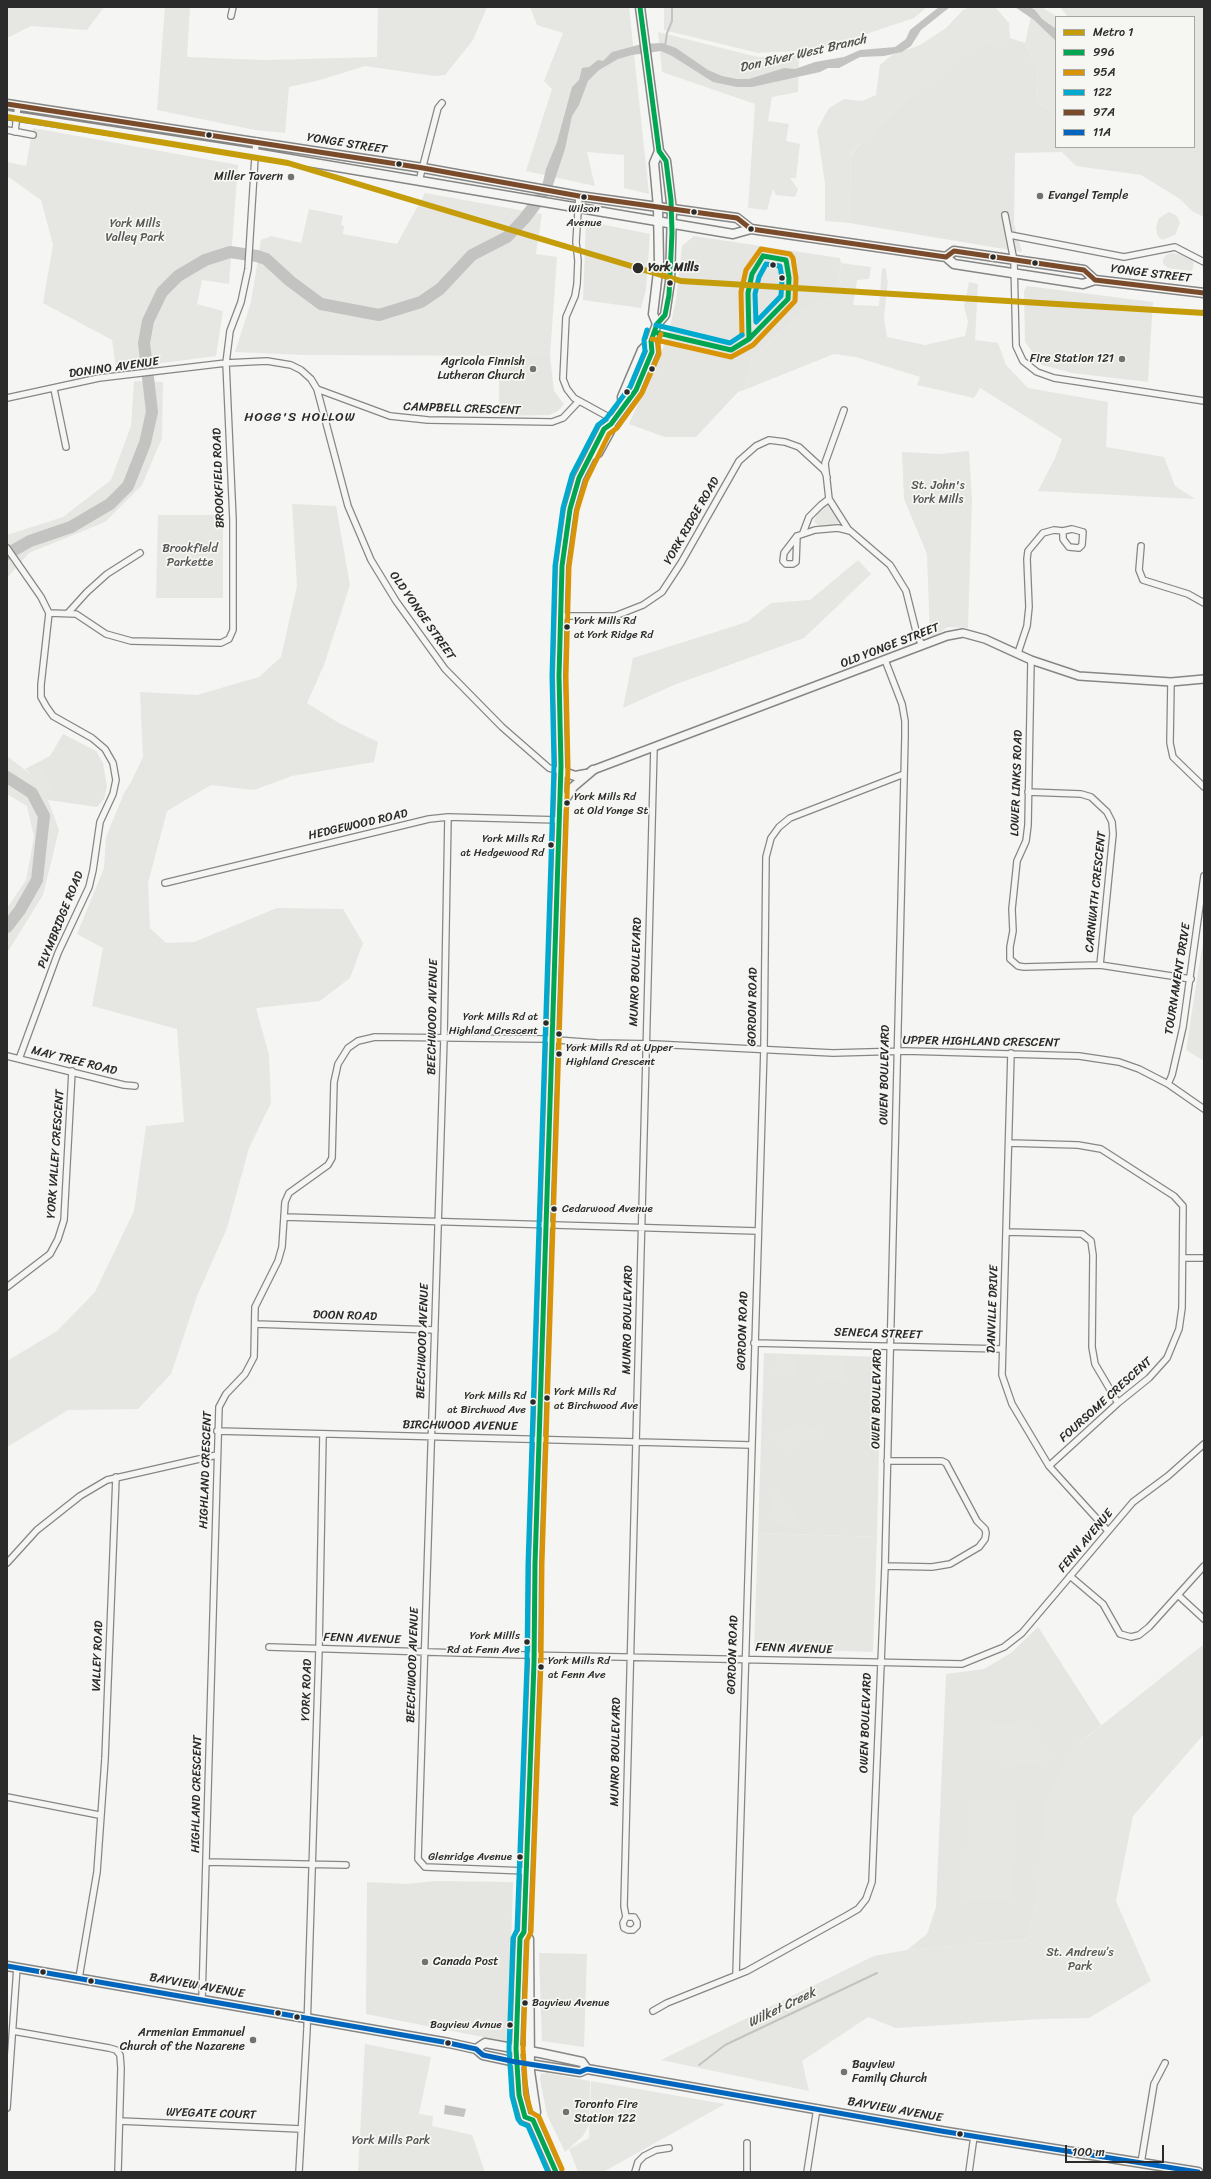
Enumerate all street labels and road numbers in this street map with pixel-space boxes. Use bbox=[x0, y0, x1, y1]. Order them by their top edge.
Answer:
street label: YONGE STREET bbox=[306, 131, 388, 157]
street label: YONGE STREET bbox=[1110, 262, 1192, 286]
street label: DONINO AVENUE bbox=[68, 355, 160, 381]
street label: CAMPBELL CRESCENT bbox=[403, 400, 521, 418]
street label: BROOKFIELD ROAD bbox=[210, 428, 228, 528]
street label: YORK RIDGE ROAD bbox=[661, 475, 723, 567]
street label: OLD YONGE STREET bbox=[386, 569, 458, 663]
street label: OLD YONGE STREET bbox=[839, 621, 941, 671]
street label: LOWER LINKS ROAD bbox=[1008, 730, 1026, 836]
street label: HEDGEWOOD ROAD bbox=[307, 807, 409, 843]
street label: CARNWATH CRESCENT bbox=[1082, 831, 1110, 953]
street label: PLYMBRIDGE ROAD bbox=[35, 869, 87, 971]
street label: MUNRO BOULEVARD bbox=[627, 917, 645, 1027]
street label: TOURNAMENT DRIVE bbox=[1162, 922, 1194, 1036]
street label: BEECHWOOD AVENUE bbox=[425, 959, 441, 1075]
street label: GORDON ROAD bbox=[745, 967, 761, 1047]
street label: OWEN BOULEVARD bbox=[877, 1025, 893, 1125]
street label: UPPER HIGHLAND CRESCENT bbox=[902, 1033, 1060, 1051]
street label: MAY TREE ROAD bbox=[30, 1043, 118, 1079]
street label: YORK VALLEY CRESCENT bbox=[44, 1089, 68, 1219]
street label: MUNRO BOULEVARD bbox=[620, 1265, 636, 1375]
street label: DANVILLE DRIVE bbox=[984, 1265, 1002, 1353]
street label: BEECHWOOD AVENUE bbox=[414, 1283, 432, 1399]
street label: GORDON ROAD bbox=[734, 1291, 752, 1371]
street label: DOON ROAD bbox=[313, 1308, 377, 1324]
street label: SENECA STREET bbox=[834, 1325, 922, 1343]
street label: OWEN BOULEVARD bbox=[869, 1349, 885, 1449]
street label: FOURSOME CRESCENT bbox=[1057, 1355, 1155, 1445]
street label: HIGHLAND CRESCENT bbox=[197, 1411, 215, 1529]
street label: BIRCHWOOD AVENUE bbox=[402, 1418, 518, 1434]
street label: FENN AVENUE bbox=[1056, 1507, 1116, 1575]
street label: BEECHWOOD AVENUE bbox=[404, 1607, 422, 1723]
street label: GORDON ROAD bbox=[724, 1615, 742, 1695]
street label: VALLEY ROAD bbox=[90, 1620, 106, 1692]
street label: FENN AVENUE bbox=[323, 1630, 401, 1648]
street label: FENN AVENUE bbox=[755, 1640, 833, 1658]
street label: YORK ROAD bbox=[299, 1659, 315, 1721]
street label: OWEN BOULEVARD bbox=[857, 1673, 875, 1773]
street label: MUNRO BOULEVARD bbox=[608, 1697, 624, 1807]
street label: HIGHLAND CRESCENT bbox=[189, 1735, 205, 1853]
street label: BAYVIEW AVENUE bbox=[148, 1971, 246, 2001]
street label: BAYVIEW AVENUE bbox=[846, 2095, 944, 2125]
street label: WYEGATE COURT bbox=[166, 2105, 256, 2123]

